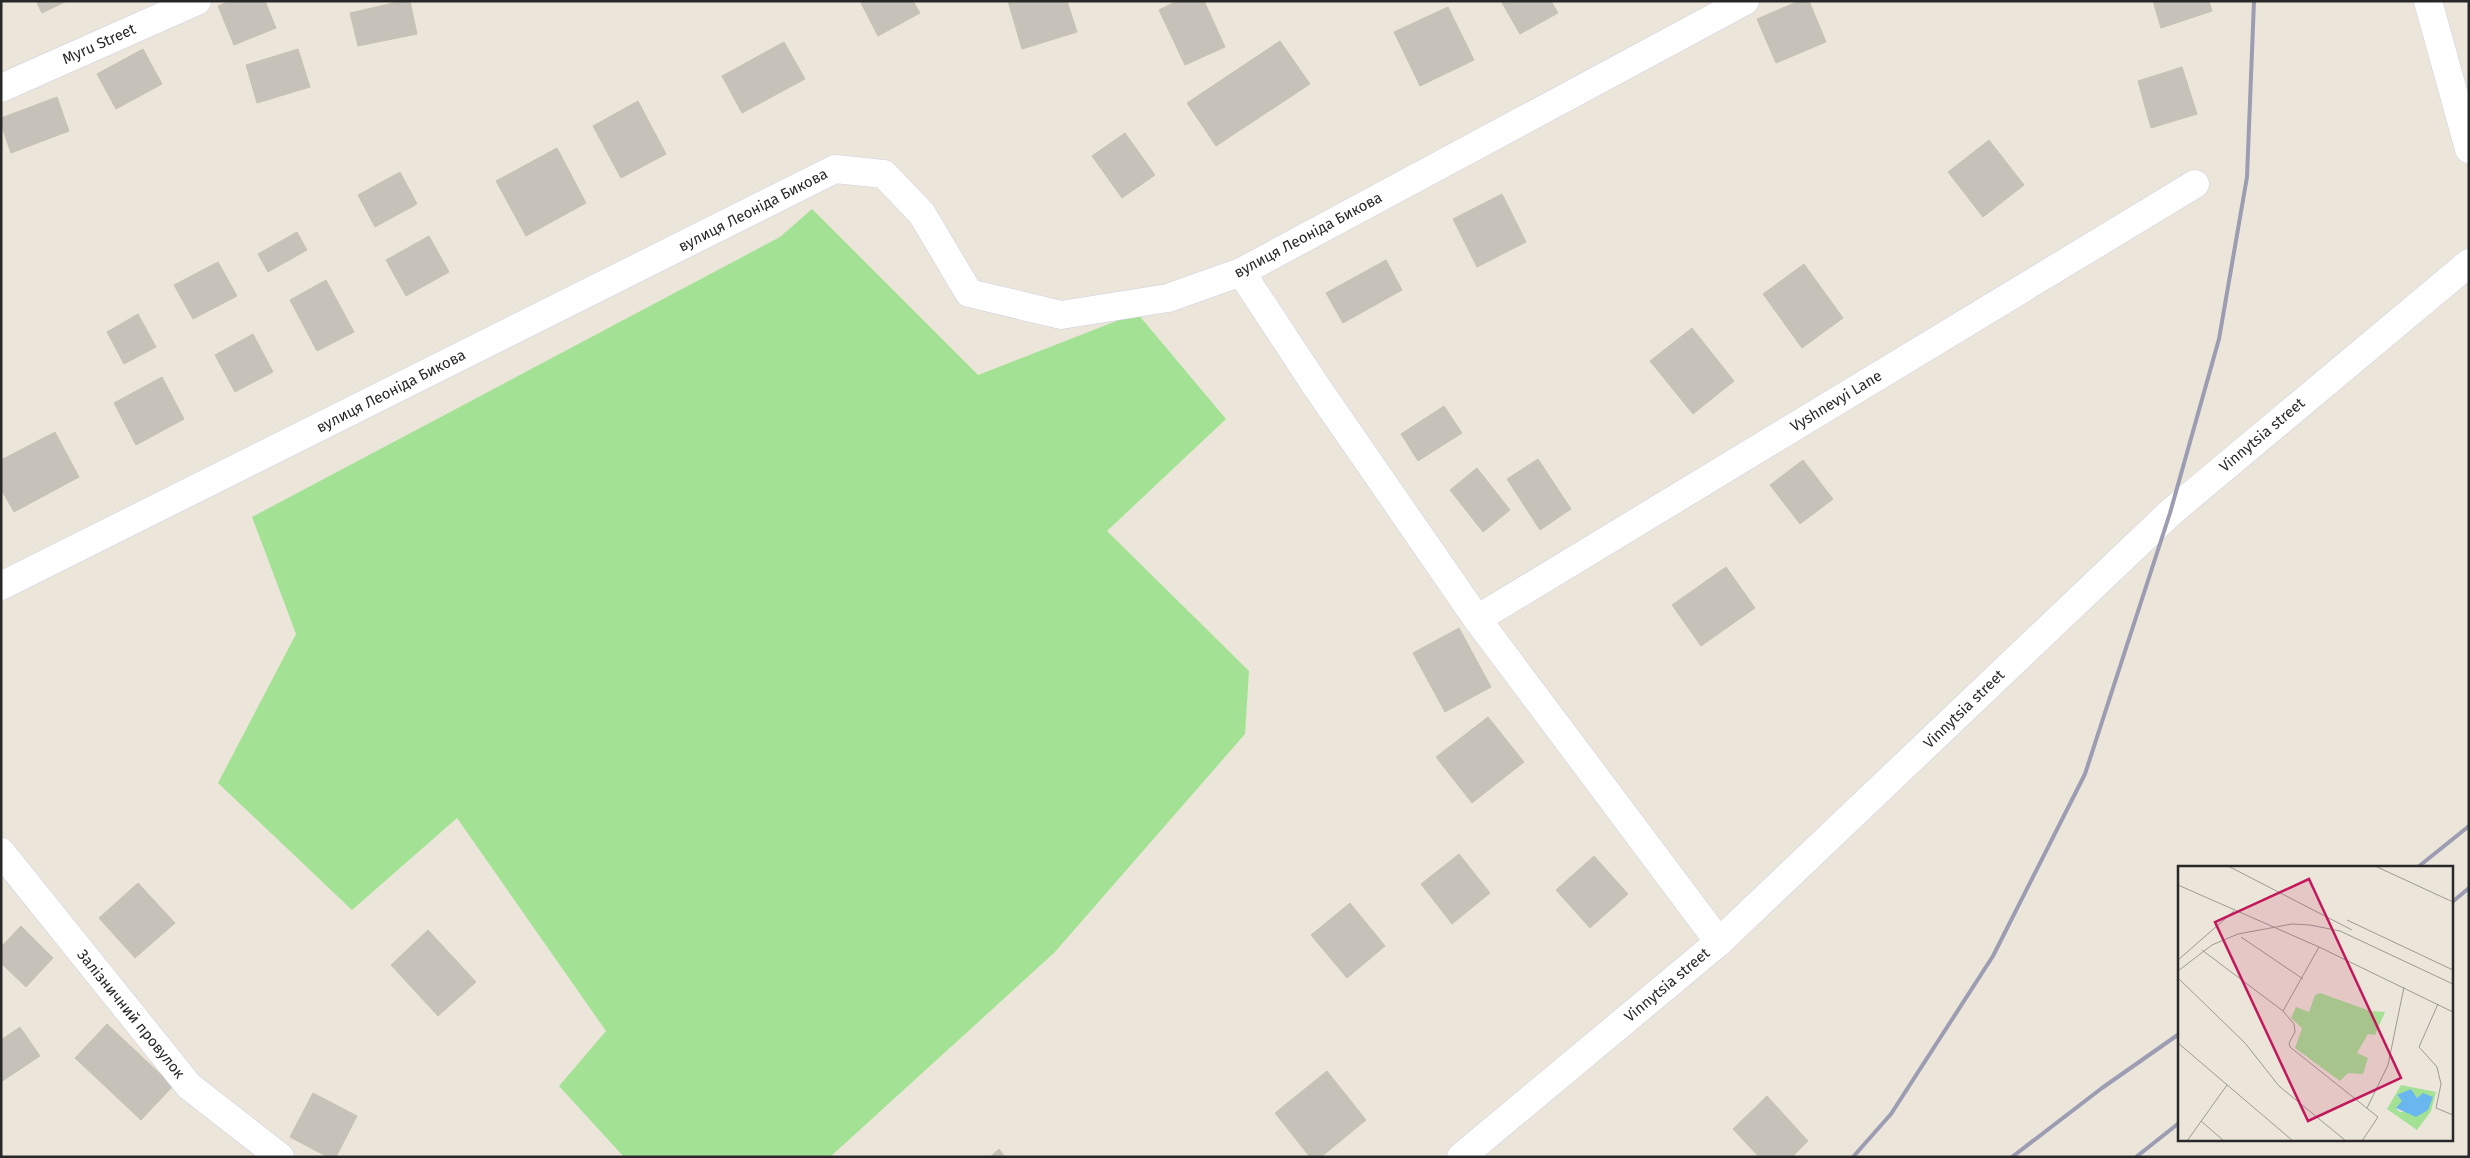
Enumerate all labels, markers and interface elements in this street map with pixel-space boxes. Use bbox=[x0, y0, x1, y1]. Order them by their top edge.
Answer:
street label: Myru Street bbox=[60, 20, 139, 68]
street label: вулиця Леоніда Бикова bbox=[675, 164, 831, 256]
street label: вулиця Леоніда Бикова bbox=[1231, 188, 1385, 282]
street label: вулиця Леоніда Бикова bbox=[313, 345, 469, 437]
street label: Vyshnevyi Lane bbox=[1787, 367, 1885, 435]
street label: Vinnytsia street bbox=[2216, 394, 2309, 476]
street label: Vinnytsia street bbox=[1920, 665, 2009, 752]
inset map bbox=[2178, 866, 2452, 1140]
street label: Vinnytsia street bbox=[1621, 944, 1714, 1026]
street label: Залізничний провулок bbox=[73, 946, 189, 1082]

